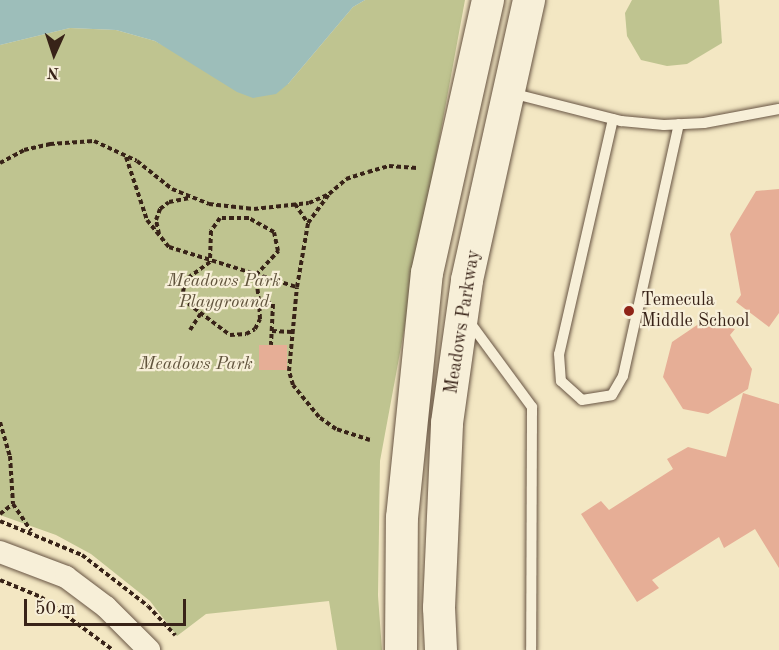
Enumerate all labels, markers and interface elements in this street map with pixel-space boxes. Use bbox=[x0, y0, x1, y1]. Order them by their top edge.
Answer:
north arrow bbox=[24, 24, 84, 84]
text: N bbox=[47, 64, 60, 80]
street label: Meadows Parkway bbox=[441, 248, 485, 396]
park label: Meadows Park Playground bbox=[167, 271, 281, 314]
place label: Temecula Middle School bbox=[641, 290, 749, 332]
marker: Temecula Middle School bbox=[622, 304, 636, 318]
park label: Meadows Park bbox=[139, 353, 253, 375]
scale bar bbox=[27, 587, 189, 625]
text: 50 m bbox=[35, 600, 75, 618]

